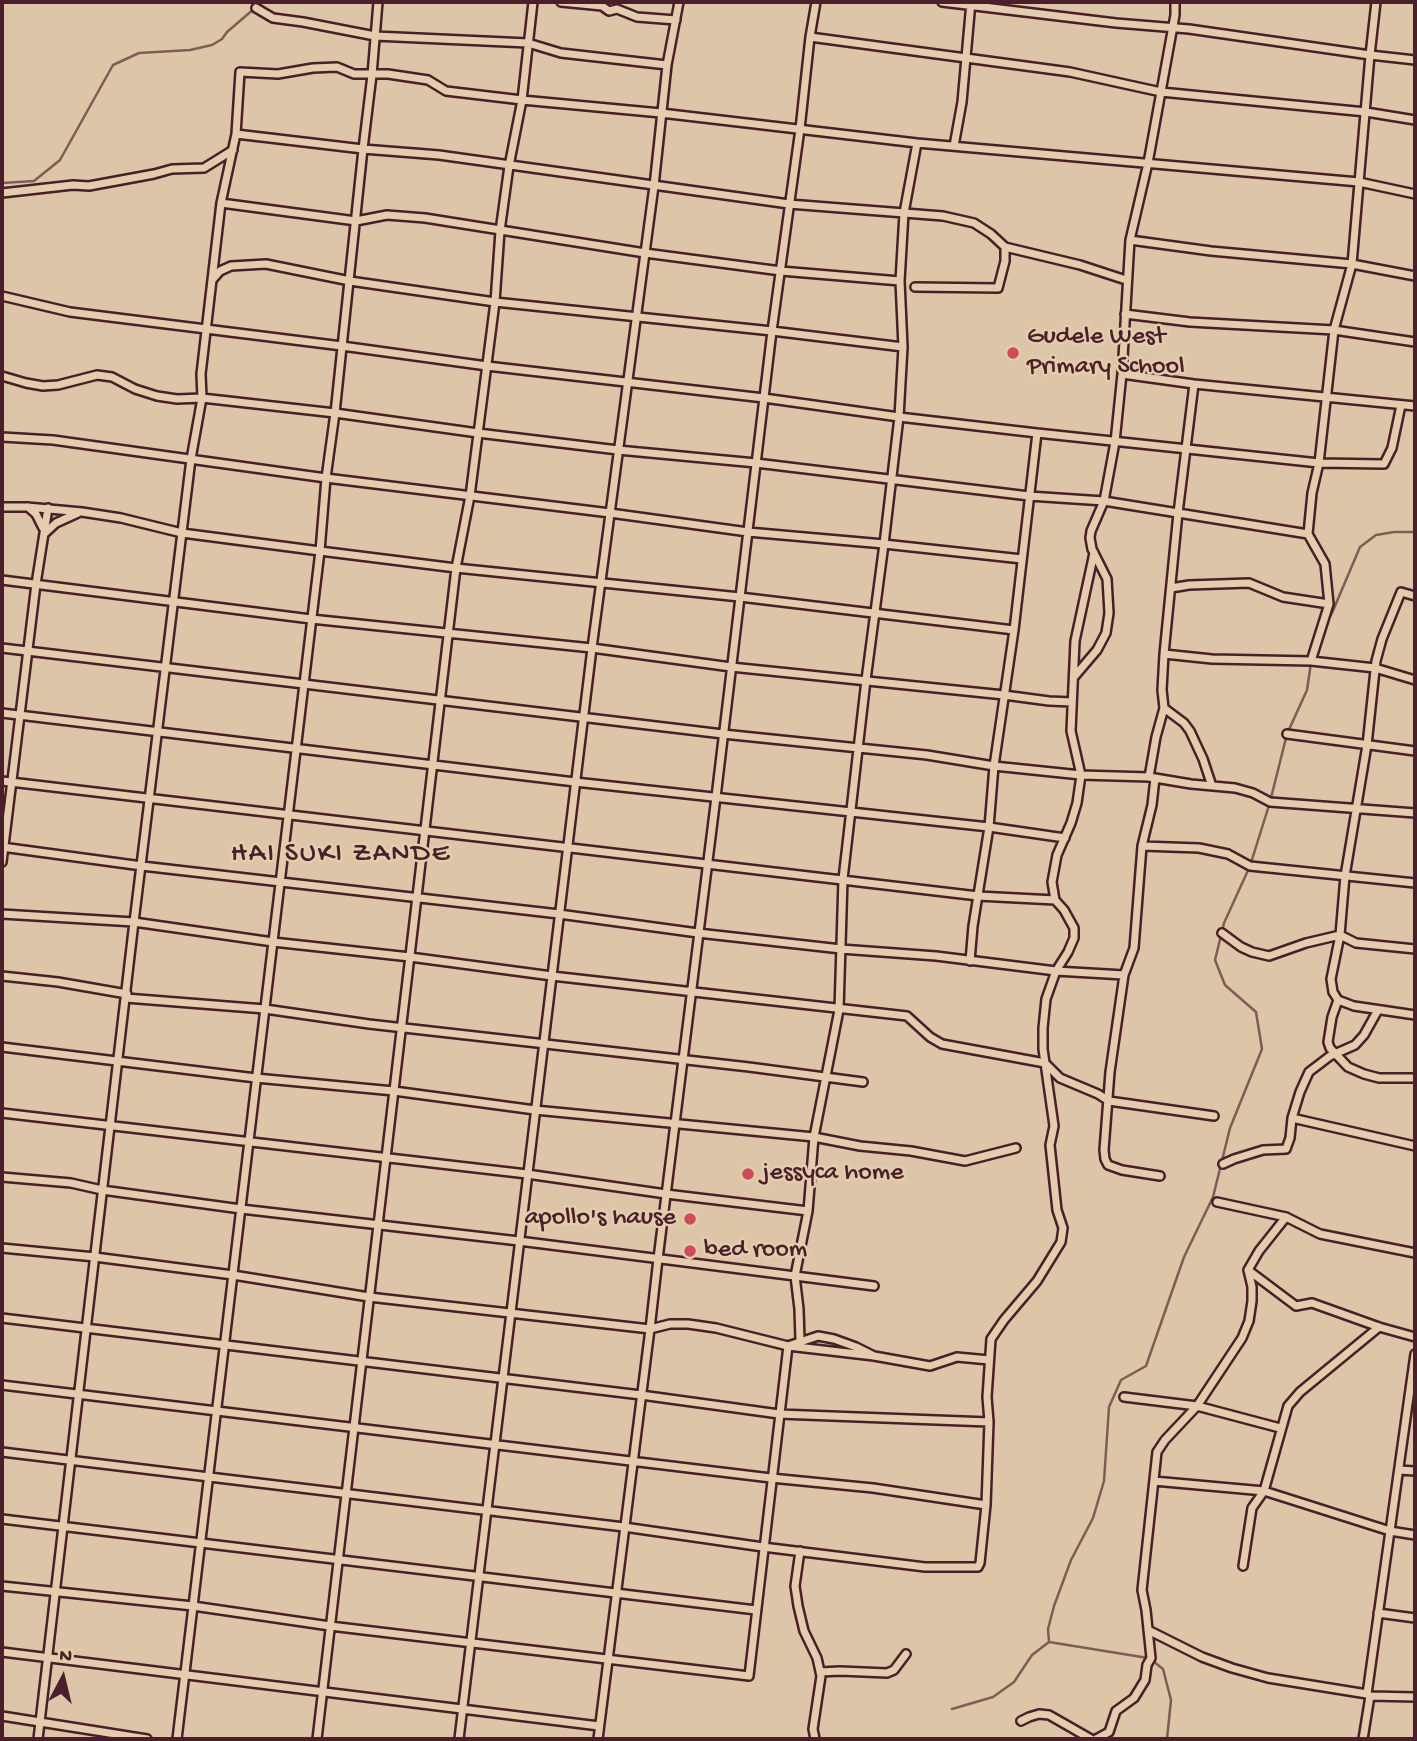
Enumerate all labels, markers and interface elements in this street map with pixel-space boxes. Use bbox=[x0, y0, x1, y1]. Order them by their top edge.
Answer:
place label: Gudele West Primary School bbox=[1027, 322, 1185, 384]
marker: Gudele West Primary School bbox=[1005, 345, 1021, 361]
district label: HAI SUKI ZANDE bbox=[233, 839, 449, 873]
place label: jessyca home bbox=[762, 1158, 904, 1190]
marker: jessyca home bbox=[740, 1166, 756, 1182]
place label: apollo's hause bbox=[524, 1203, 676, 1235]
marker: apollo's hause bbox=[682, 1211, 698, 1227]
place label: bed room bbox=[704, 1235, 807, 1267]
marker: bed room bbox=[682, 1243, 698, 1259]
north arrow bbox=[28, 1643, 98, 1713]
text: N bbox=[58, 1644, 73, 1669]

